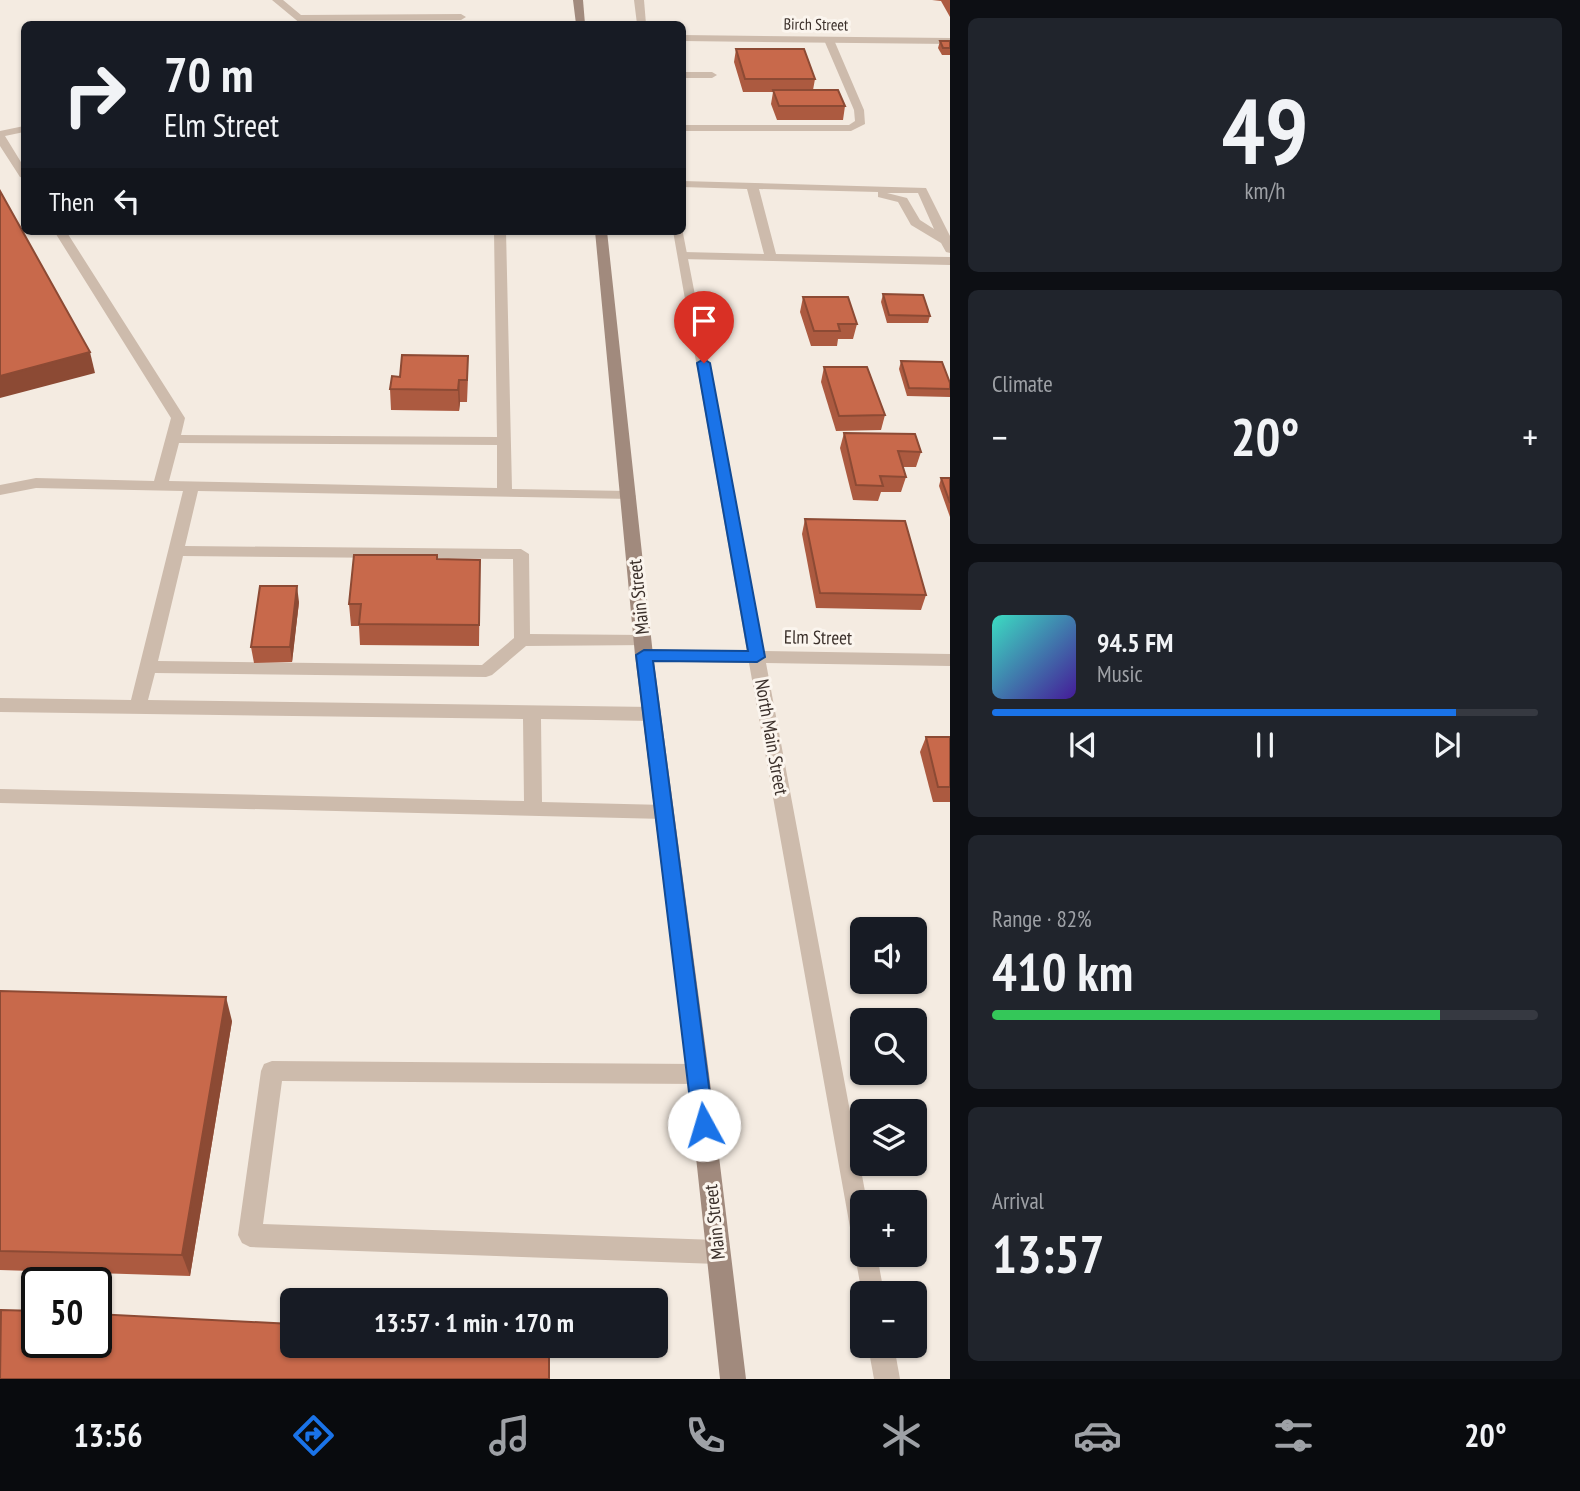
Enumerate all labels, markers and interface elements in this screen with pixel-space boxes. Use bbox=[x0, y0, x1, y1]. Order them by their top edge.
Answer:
street label: Birch Street bbox=[784, 13, 849, 35]
text: 70 m bbox=[164, 42, 253, 106]
icon: right bbox=[49, 49, 140, 140]
text: 49 bbox=[1222, 71, 1309, 189]
text: Elm Street bbox=[164, 104, 279, 146]
text: km/h bbox=[1245, 176, 1285, 205]
icon: left bbox=[108, 182, 146, 220]
text: Then bbox=[49, 185, 94, 218]
pin bbox=[674, 291, 734, 363]
icon: arrive bbox=[685, 302, 723, 340]
text: Climate bbox=[992, 369, 1053, 398]
text: 20° bbox=[1231, 403, 1299, 470]
text: − bbox=[992, 412, 1008, 461]
text: + bbox=[1522, 412, 1538, 461]
street label: Main Street bbox=[622, 557, 654, 636]
street label: Elm Street bbox=[784, 624, 853, 650]
text: 94.5 FM bbox=[1097, 626, 1173, 659]
text: Music bbox=[1097, 659, 1143, 688]
street label: North Main Street bbox=[750, 677, 794, 798]
icon: previous bbox=[1064, 726, 1102, 764]
icon: pause bbox=[1246, 726, 1284, 764]
icon: next bbox=[1428, 726, 1466, 764]
text: Range · 82% bbox=[992, 904, 1092, 933]
map controls bbox=[850, 917, 927, 1358]
button: sound bbox=[850, 917, 927, 994]
text: 410 km bbox=[992, 938, 1133, 1005]
button: search bbox=[850, 1008, 927, 1085]
position arrow bbox=[667, 1088, 741, 1162]
button: layers bbox=[850, 1099, 927, 1176]
street label: Main Street bbox=[698, 1182, 730, 1261]
text: Arrival bbox=[992, 1186, 1044, 1215]
button: + bbox=[850, 1190, 927, 1267]
text: 13:57 bbox=[992, 1220, 1104, 1287]
speed limit sign: 50 bbox=[21, 1267, 112, 1358]
button: − bbox=[850, 1281, 927, 1358]
text: 13:57 · 1 min · 170 m bbox=[374, 1306, 574, 1339]
icon: directions bbox=[289, 1411, 338, 1460]
icon: music bbox=[485, 1411, 534, 1460]
icon: phone bbox=[681, 1411, 730, 1460]
icon: climate bbox=[877, 1411, 926, 1460]
icon: car bbox=[1073, 1411, 1122, 1460]
icon: filters bbox=[1269, 1411, 1318, 1460]
text: 13:56 bbox=[73, 1414, 143, 1456]
text: 20° bbox=[1464, 1414, 1507, 1456]

